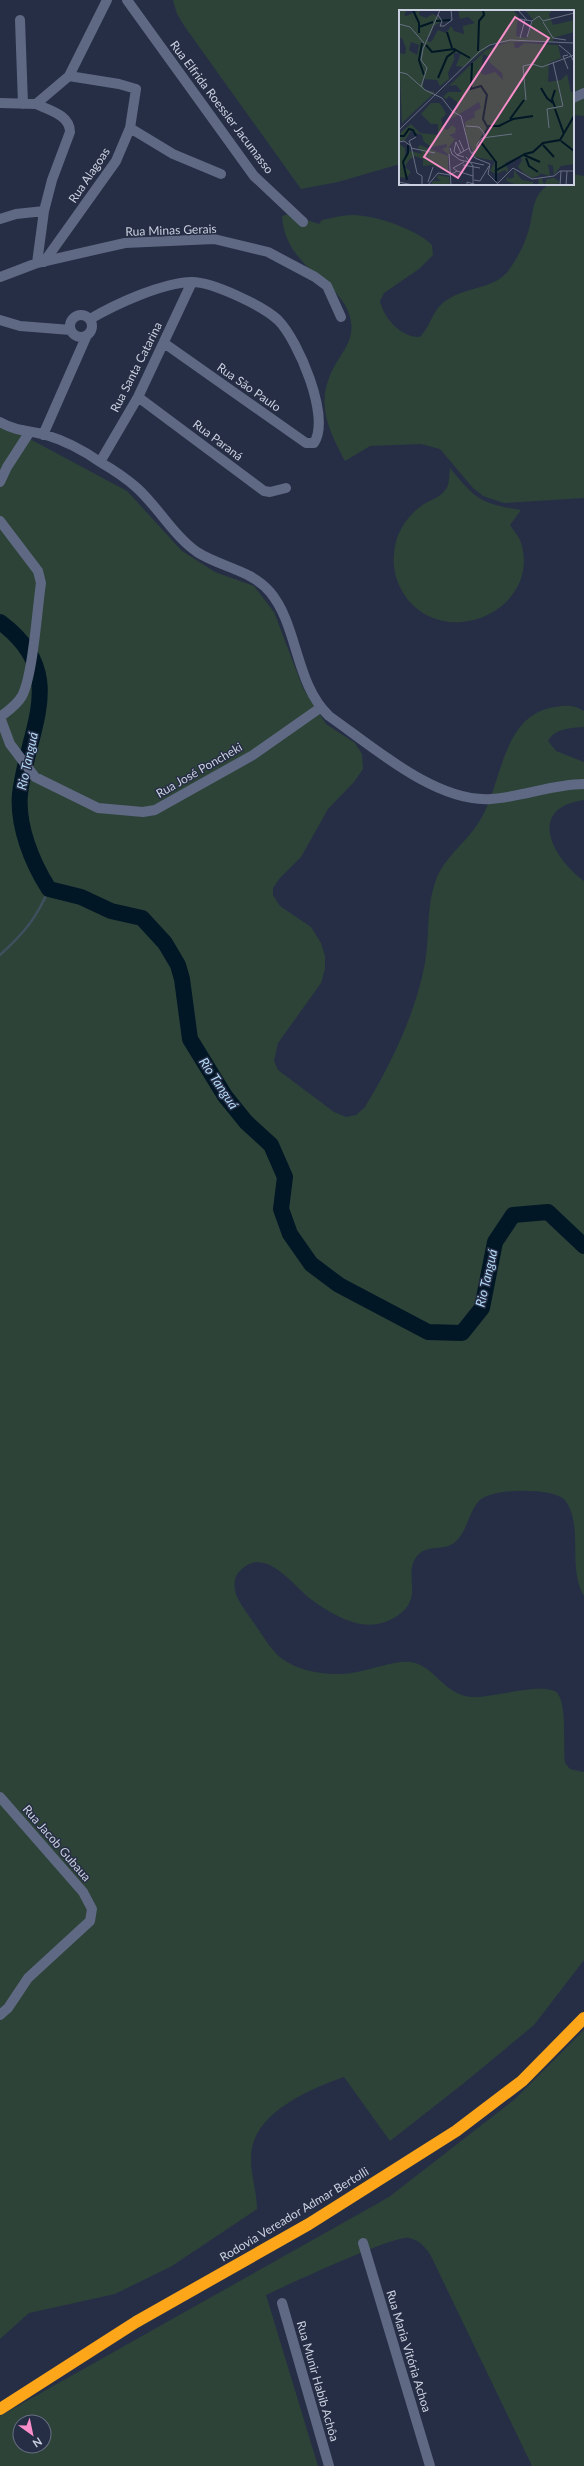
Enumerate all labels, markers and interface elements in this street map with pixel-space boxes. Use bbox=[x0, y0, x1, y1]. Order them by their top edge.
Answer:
inset map bbox=[399, 10, 574, 185]
street label: Rua Elfrida Roessler Jacumasso bbox=[167, 37, 277, 177]
street label: Rua Alagoas bbox=[65, 144, 113, 206]
street label: Rua Minas Gerais bbox=[125, 221, 217, 239]
street label: Rua Santa Catarina bbox=[107, 319, 165, 415]
street label: Rua São Paulo bbox=[214, 359, 284, 415]
street label: Rua Paraná bbox=[190, 416, 246, 464]
water label: Rio Tanguá bbox=[13, 730, 41, 791]
street label: Rua José Poncheki bbox=[153, 739, 245, 801]
water label: Rio Tanguá bbox=[196, 1054, 242, 1112]
water label: Rio Tanguá bbox=[472, 1247, 500, 1308]
street label: Rua Jacob Gubaua bbox=[20, 1802, 94, 1884]
street label: Rodovia Vereador Admar Bertolli bbox=[217, 2163, 371, 2264]
street label: Rua Maria Vitória Achoa bbox=[383, 2288, 435, 2414]
street label: Rua Munir Habib Achôa bbox=[294, 2319, 342, 2443]
north arrow bbox=[12, 2414, 52, 2454]
text: N bbox=[31, 2435, 45, 2451]

